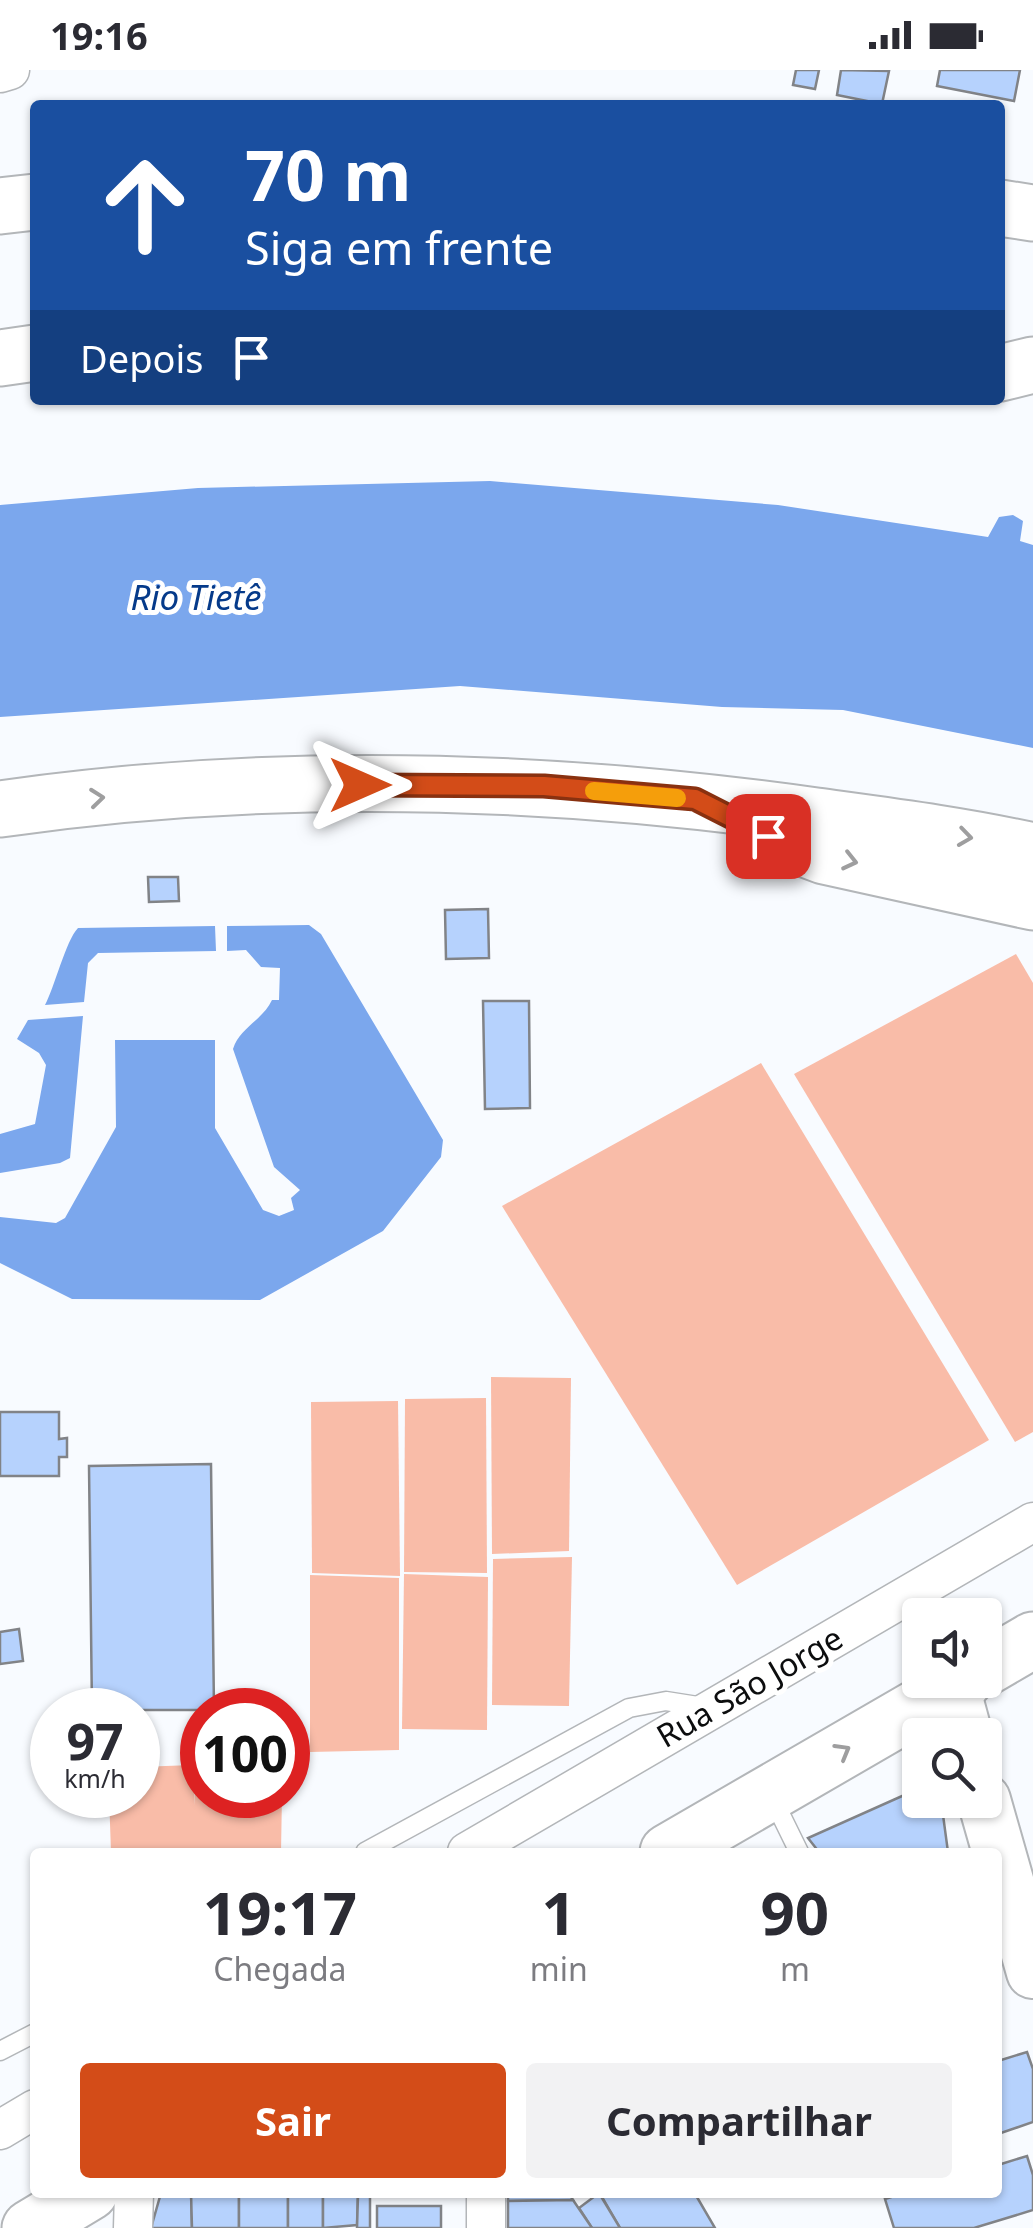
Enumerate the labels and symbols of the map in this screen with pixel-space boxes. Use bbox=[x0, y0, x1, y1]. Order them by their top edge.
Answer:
water label: Rio Tietê bbox=[130, 573, 262, 620]
position arrow bbox=[308, 733, 412, 837]
one-way arrow bbox=[89, 788, 105, 809]
pin bbox=[726, 794, 811, 879]
one-way arrow bbox=[957, 826, 973, 847]
one-way arrow bbox=[841, 850, 858, 871]
street label: Rua São Jorge bbox=[648, 1615, 850, 1757]
speed limit sign: 100 bbox=[180, 1688, 310, 1818]
one-way arrow bbox=[832, 1744, 850, 1763]

